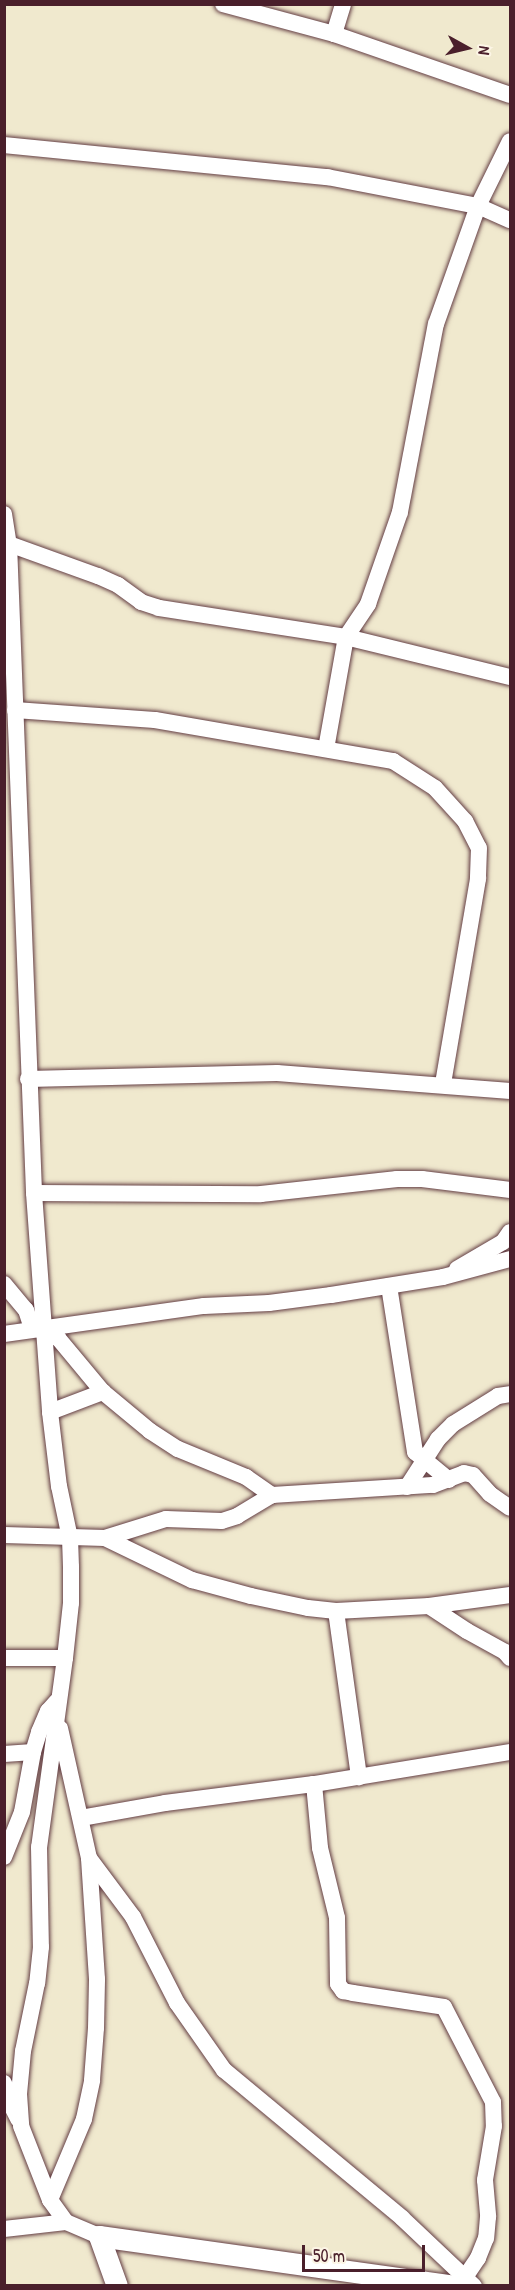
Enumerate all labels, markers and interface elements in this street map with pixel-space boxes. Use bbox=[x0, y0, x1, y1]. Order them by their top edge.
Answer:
north arrow bbox=[437, 18, 497, 78]
text: N bbox=[473, 45, 496, 56]
scale bar bbox=[305, 2233, 428, 2271]
text: 50 m bbox=[313, 2243, 345, 2268]

